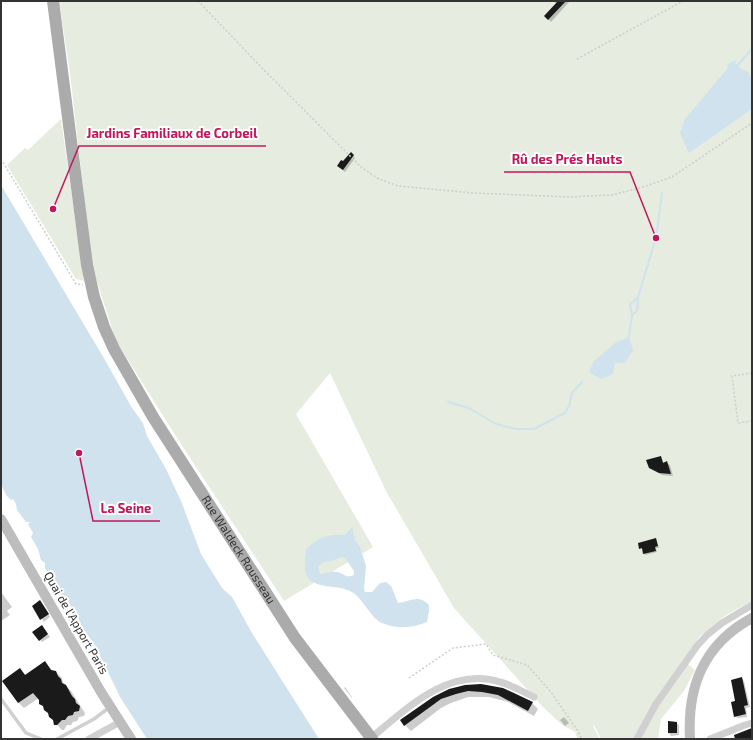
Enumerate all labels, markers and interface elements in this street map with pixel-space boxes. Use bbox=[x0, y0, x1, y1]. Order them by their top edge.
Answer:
callout: Jardins Familiaux de Corbeil bbox=[79, 121, 266, 146]
text: Jardins Familiaux de Corbeil bbox=[87, 125, 258, 141]
callout: Rû des Prés Hauts bbox=[504, 147, 630, 172]
text: Rû des Prés Hauts bbox=[512, 151, 622, 167]
street label: Rue Waldeck Rousseau bbox=[199, 493, 279, 606]
callout: La Seine bbox=[93, 496, 160, 521]
text: La Seine bbox=[101, 500, 151, 516]
street label: Quai de l'Apport Paris bbox=[41, 569, 112, 677]

